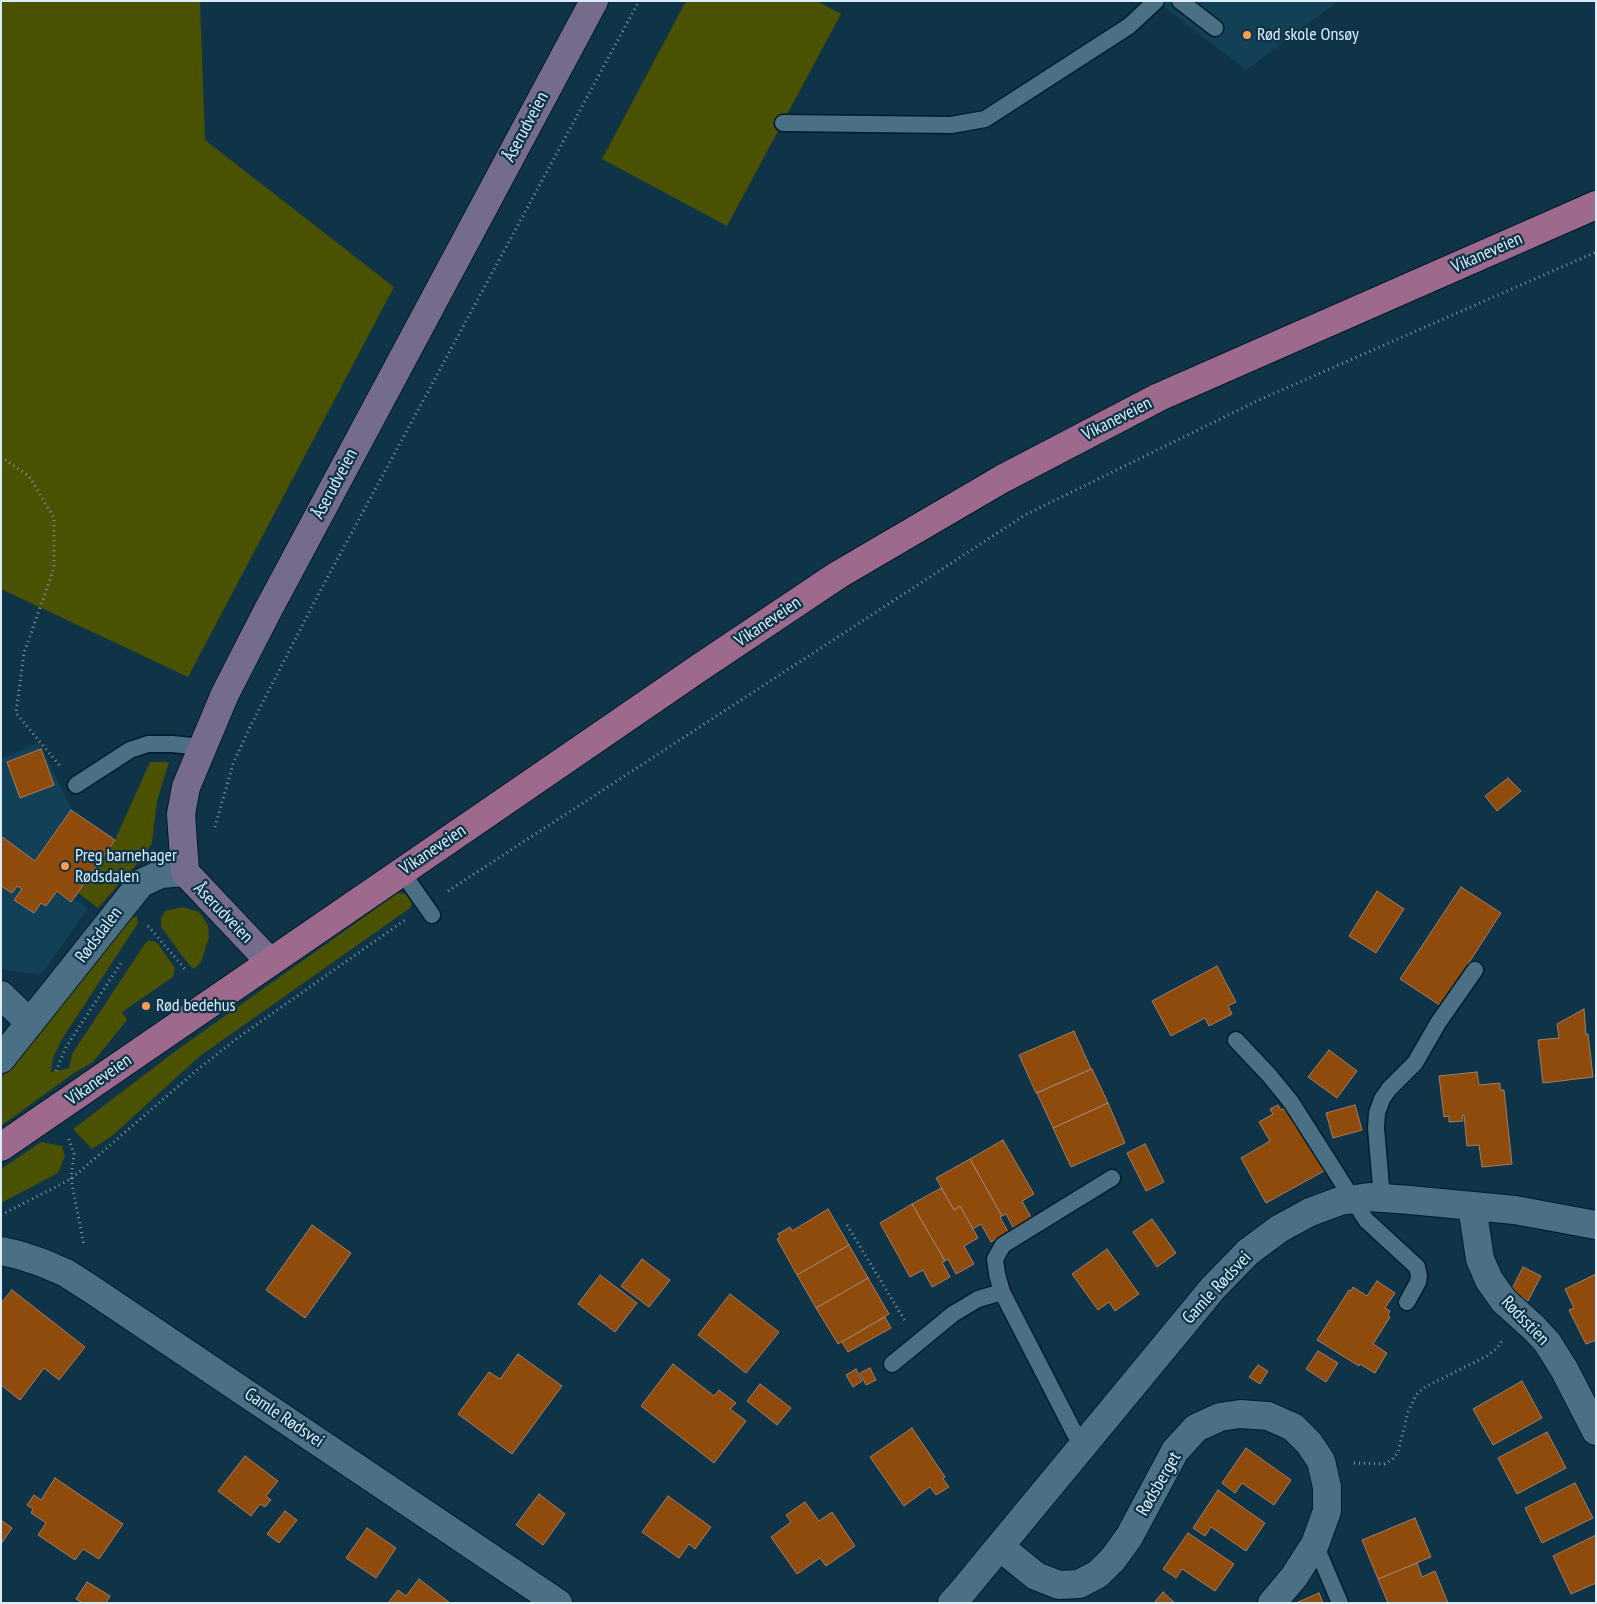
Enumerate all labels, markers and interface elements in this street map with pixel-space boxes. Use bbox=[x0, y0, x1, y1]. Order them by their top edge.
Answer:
place label: Rød skole Onsøy bbox=[1257, 24, 1359, 46]
marker: Rød skole Onsøy bbox=[1241, 29, 1253, 41]
street label: Åserudveien bbox=[499, 88, 553, 166]
street label: Vikaneveien bbox=[1448, 228, 1526, 278]
street label: Vikaneveien bbox=[1079, 392, 1155, 446]
street label: Åserudveien bbox=[308, 445, 362, 523]
street label: Vikaneveien bbox=[731, 592, 805, 652]
street label: Vikaneveien bbox=[396, 820, 470, 880]
place label: Preg barnehager Rødsdalen bbox=[75, 845, 177, 888]
marker: Preg barnehager Rødsdalen bbox=[59, 860, 71, 872]
street label: Åserudveien bbox=[189, 878, 257, 948]
street label: Rødsdalen bbox=[71, 903, 127, 967]
place label: Rød bedehus bbox=[156, 995, 236, 1017]
marker: Rød bedehus bbox=[140, 1000, 152, 1012]
street label: Vikaneveien bbox=[62, 1050, 136, 1110]
street label: Gamle Rødsvei bbox=[1178, 1247, 1256, 1329]
street label: Rødsstien bbox=[1496, 1292, 1554, 1350]
street label: Gamle Rødsvei bbox=[240, 1384, 328, 1452]
street label: Rødsberget bbox=[1132, 1448, 1186, 1520]

